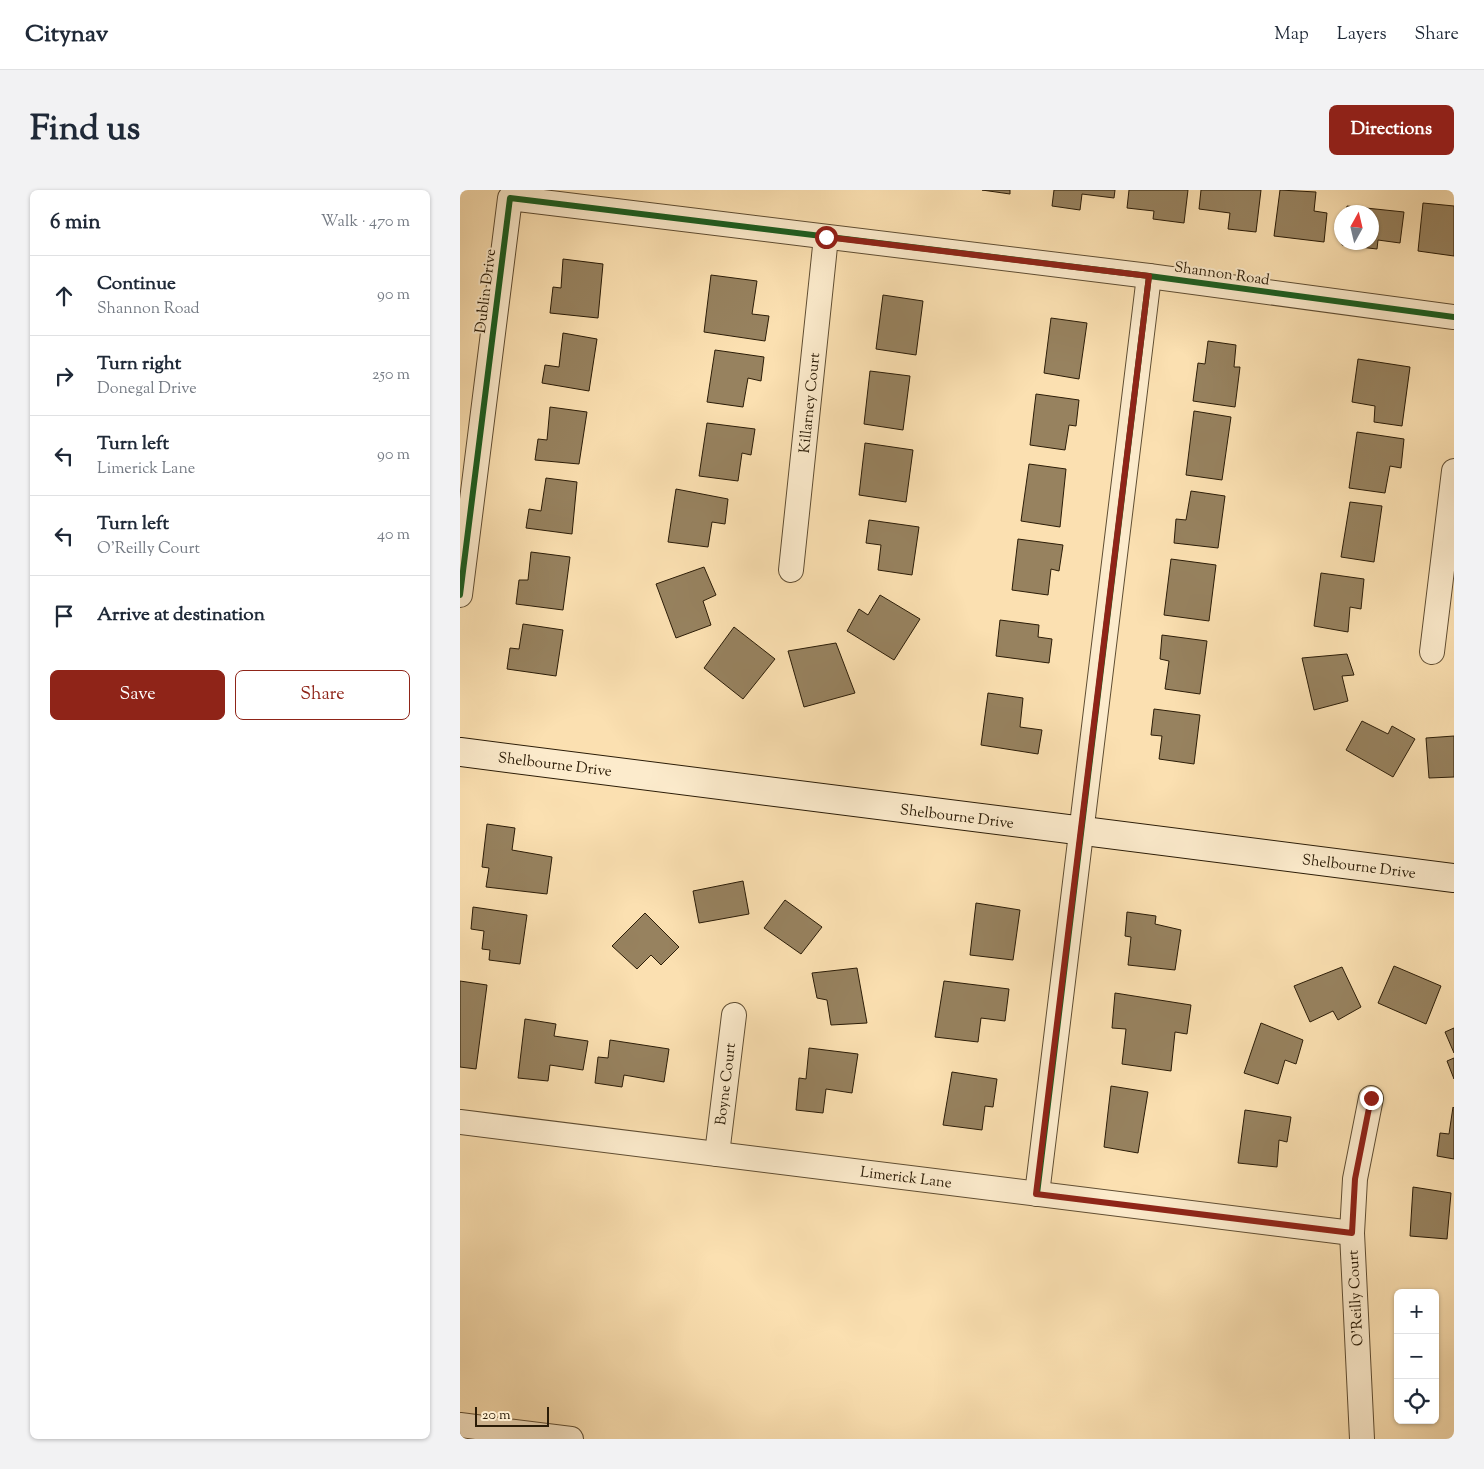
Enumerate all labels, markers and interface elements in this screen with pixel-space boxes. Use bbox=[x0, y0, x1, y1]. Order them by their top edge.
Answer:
text: Citynav bbox=[25, 18, 108, 52]
text: Map bbox=[1274, 22, 1309, 48]
text: Layers bbox=[1337, 22, 1387, 48]
text: Share bbox=[1415, 22, 1459, 48]
text: Find us bbox=[30, 105, 140, 156]
button: Directions bbox=[1329, 105, 1454, 155]
north arrow bbox=[1334, 205, 1379, 250]
text: 6 min bbox=[50, 208, 101, 238]
text: Walk · 470 m bbox=[321, 211, 410, 234]
route start bbox=[815, 226, 838, 249]
street label: Dublin Drive bbox=[471, 248, 502, 335]
street label: Shannon Road bbox=[1173, 257, 1271, 292]
text: Continue bbox=[97, 271, 176, 298]
icon: ahead bbox=[50, 282, 78, 310]
text: 90 m bbox=[377, 284, 410, 307]
text: Shannon Road bbox=[97, 298, 200, 321]
text: Turn right bbox=[97, 351, 181, 378]
street label: Killarney Court bbox=[795, 352, 826, 455]
icon: right bbox=[50, 362, 78, 390]
text: 250 m bbox=[372, 364, 410, 387]
text: Donegal Drive bbox=[97, 378, 197, 401]
text: Turn left bbox=[97, 431, 169, 458]
icon: left bbox=[50, 442, 78, 470]
text: 90 m bbox=[377, 444, 410, 467]
text: Limerick Lane bbox=[97, 458, 195, 481]
text: Turn left bbox=[97, 511, 169, 538]
icon: left bbox=[50, 522, 78, 550]
text: 40 m bbox=[377, 524, 410, 547]
text: O'Reilly Court bbox=[97, 538, 200, 561]
icon: arrive bbox=[50, 602, 78, 630]
text: Arrive at destination bbox=[97, 602, 265, 629]
button: Save bbox=[50, 670, 225, 720]
button: Share bbox=[235, 670, 410, 720]
street label: Shelbourne Drive bbox=[497, 748, 613, 783]
street label: Shelbourne Drive bbox=[899, 800, 1015, 835]
street label: Shelbourne Drive bbox=[1301, 850, 1417, 885]
street label: Boyne Court bbox=[711, 1042, 742, 1127]
route end bbox=[1360, 1087, 1383, 1110]
street label: Limerick Lane bbox=[859, 1162, 953, 1195]
street label: O'Reilly Court bbox=[1343, 1249, 1370, 1347]
map controls bbox=[1394, 1289, 1439, 1424]
button: + bbox=[1394, 1289, 1439, 1334]
button: − bbox=[1394, 1334, 1439, 1379]
button: locate bbox=[1394, 1379, 1439, 1424]
scale bar bbox=[475, 1404, 549, 1427]
text: 20 m bbox=[482, 1406, 511, 1426]

